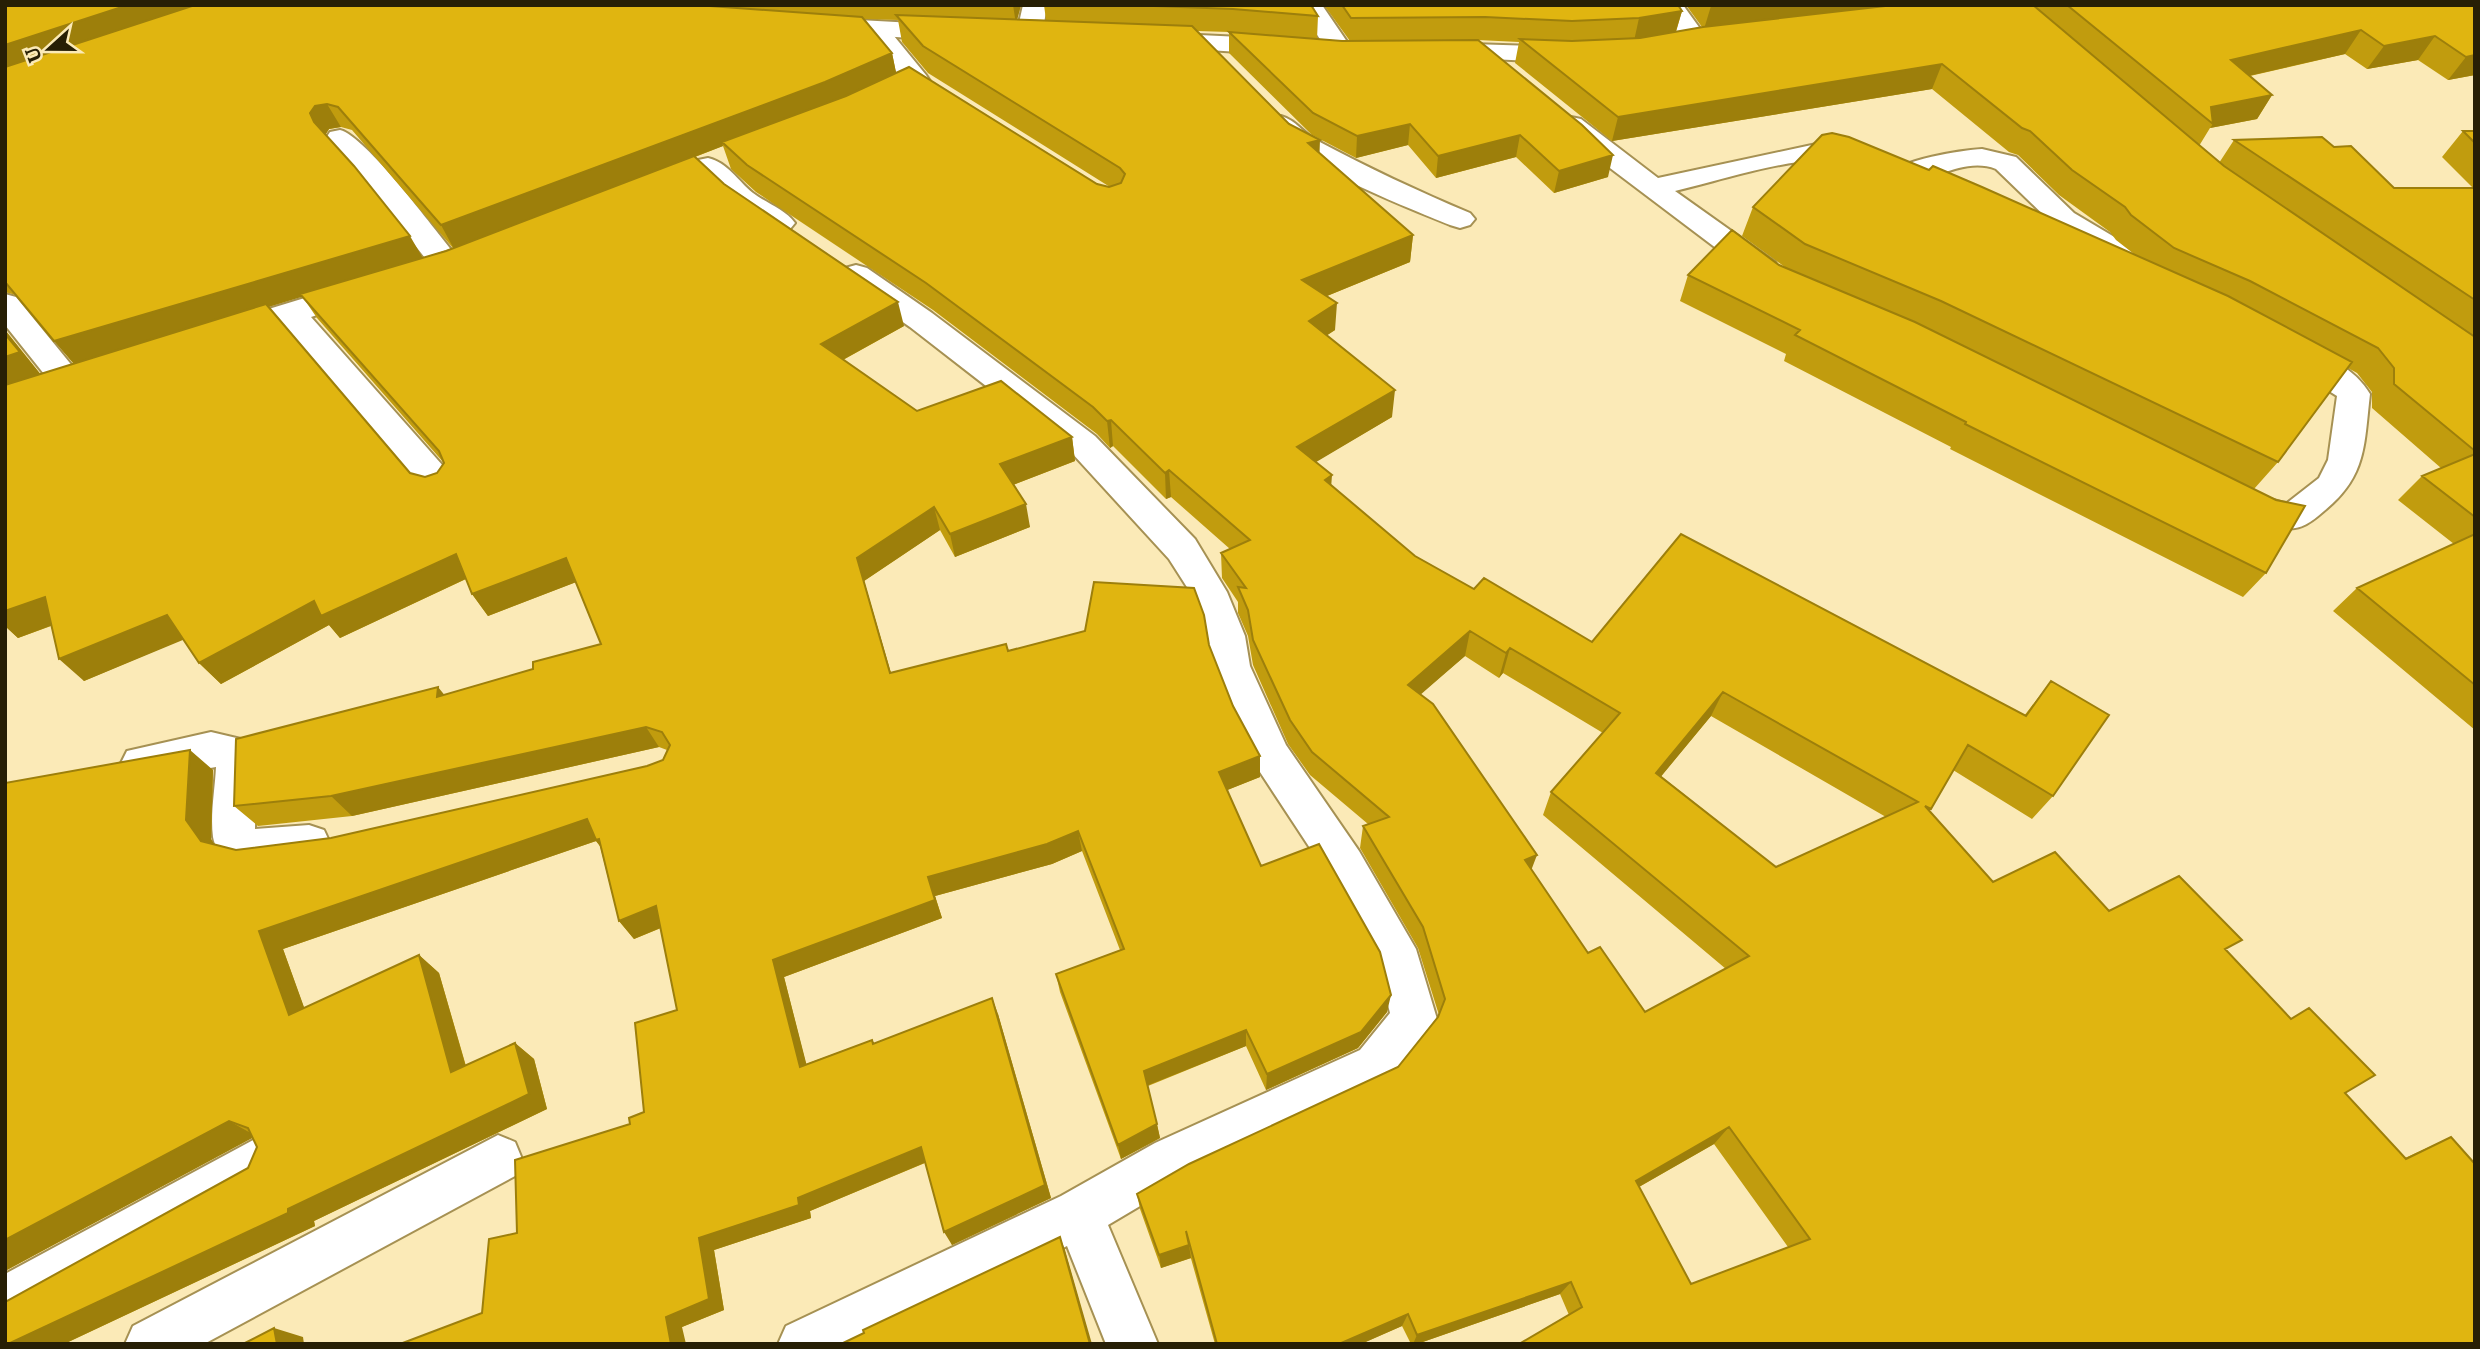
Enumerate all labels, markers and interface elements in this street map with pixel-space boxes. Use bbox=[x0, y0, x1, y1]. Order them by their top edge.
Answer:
north arrow bbox=[14, 14, 84, 84]
text: U bbox=[16, 43, 48, 67]

